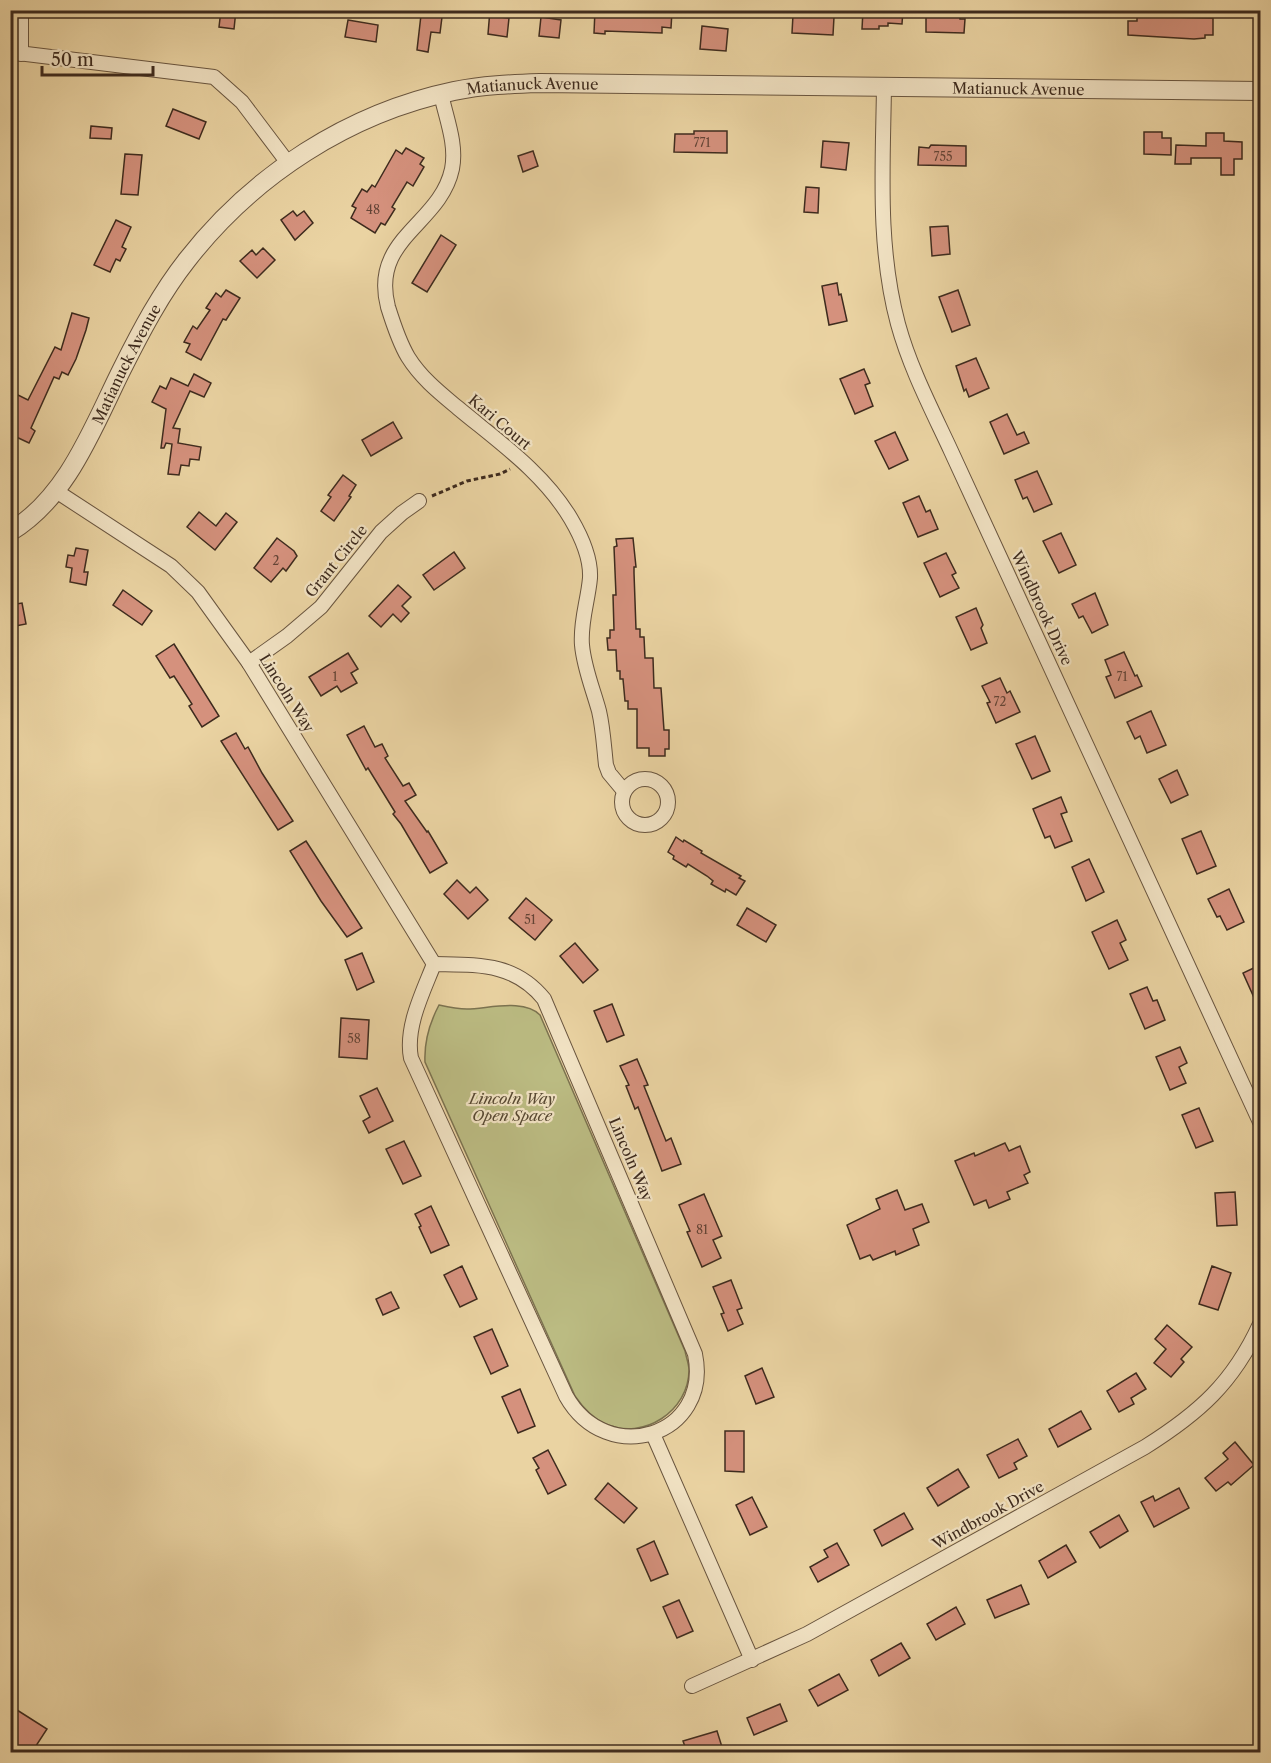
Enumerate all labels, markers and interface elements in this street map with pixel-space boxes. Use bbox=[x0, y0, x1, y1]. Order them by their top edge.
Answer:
scale bar bbox=[42, 39, 153, 77]
text: 50 m bbox=[51, 49, 94, 71]
street label: Matianuck Avenue bbox=[465, 73, 599, 98]
street label: Matianuck Avenue bbox=[952, 78, 1085, 99]
house number: 771 bbox=[694, 135, 710, 150]
house number: 755 bbox=[934, 149, 952, 164]
house number: 48 bbox=[366, 202, 380, 217]
street label: Matianuck Avenue bbox=[88, 300, 164, 427]
street label: Kari Court bbox=[465, 390, 536, 454]
street label: Grant Circle bbox=[301, 521, 371, 601]
street label: Windbrook Drive bbox=[1007, 547, 1077, 668]
house number: 2 bbox=[273, 553, 280, 568]
street label: Lincoln Way bbox=[255, 650, 319, 736]
house number: 1 bbox=[332, 669, 338, 684]
house number: 71 bbox=[1117, 669, 1127, 684]
house number: 72 bbox=[994, 694, 1007, 709]
house number: 51 bbox=[524, 912, 536, 927]
house number: 58 bbox=[347, 1031, 361, 1046]
park label: Lincoln Way Open Space bbox=[468, 1089, 556, 1125]
street label: Lincoln Way bbox=[605, 1114, 657, 1204]
house number: 81 bbox=[696, 1222, 708, 1237]
street label: Windbrook Drive bbox=[928, 1477, 1047, 1554]

